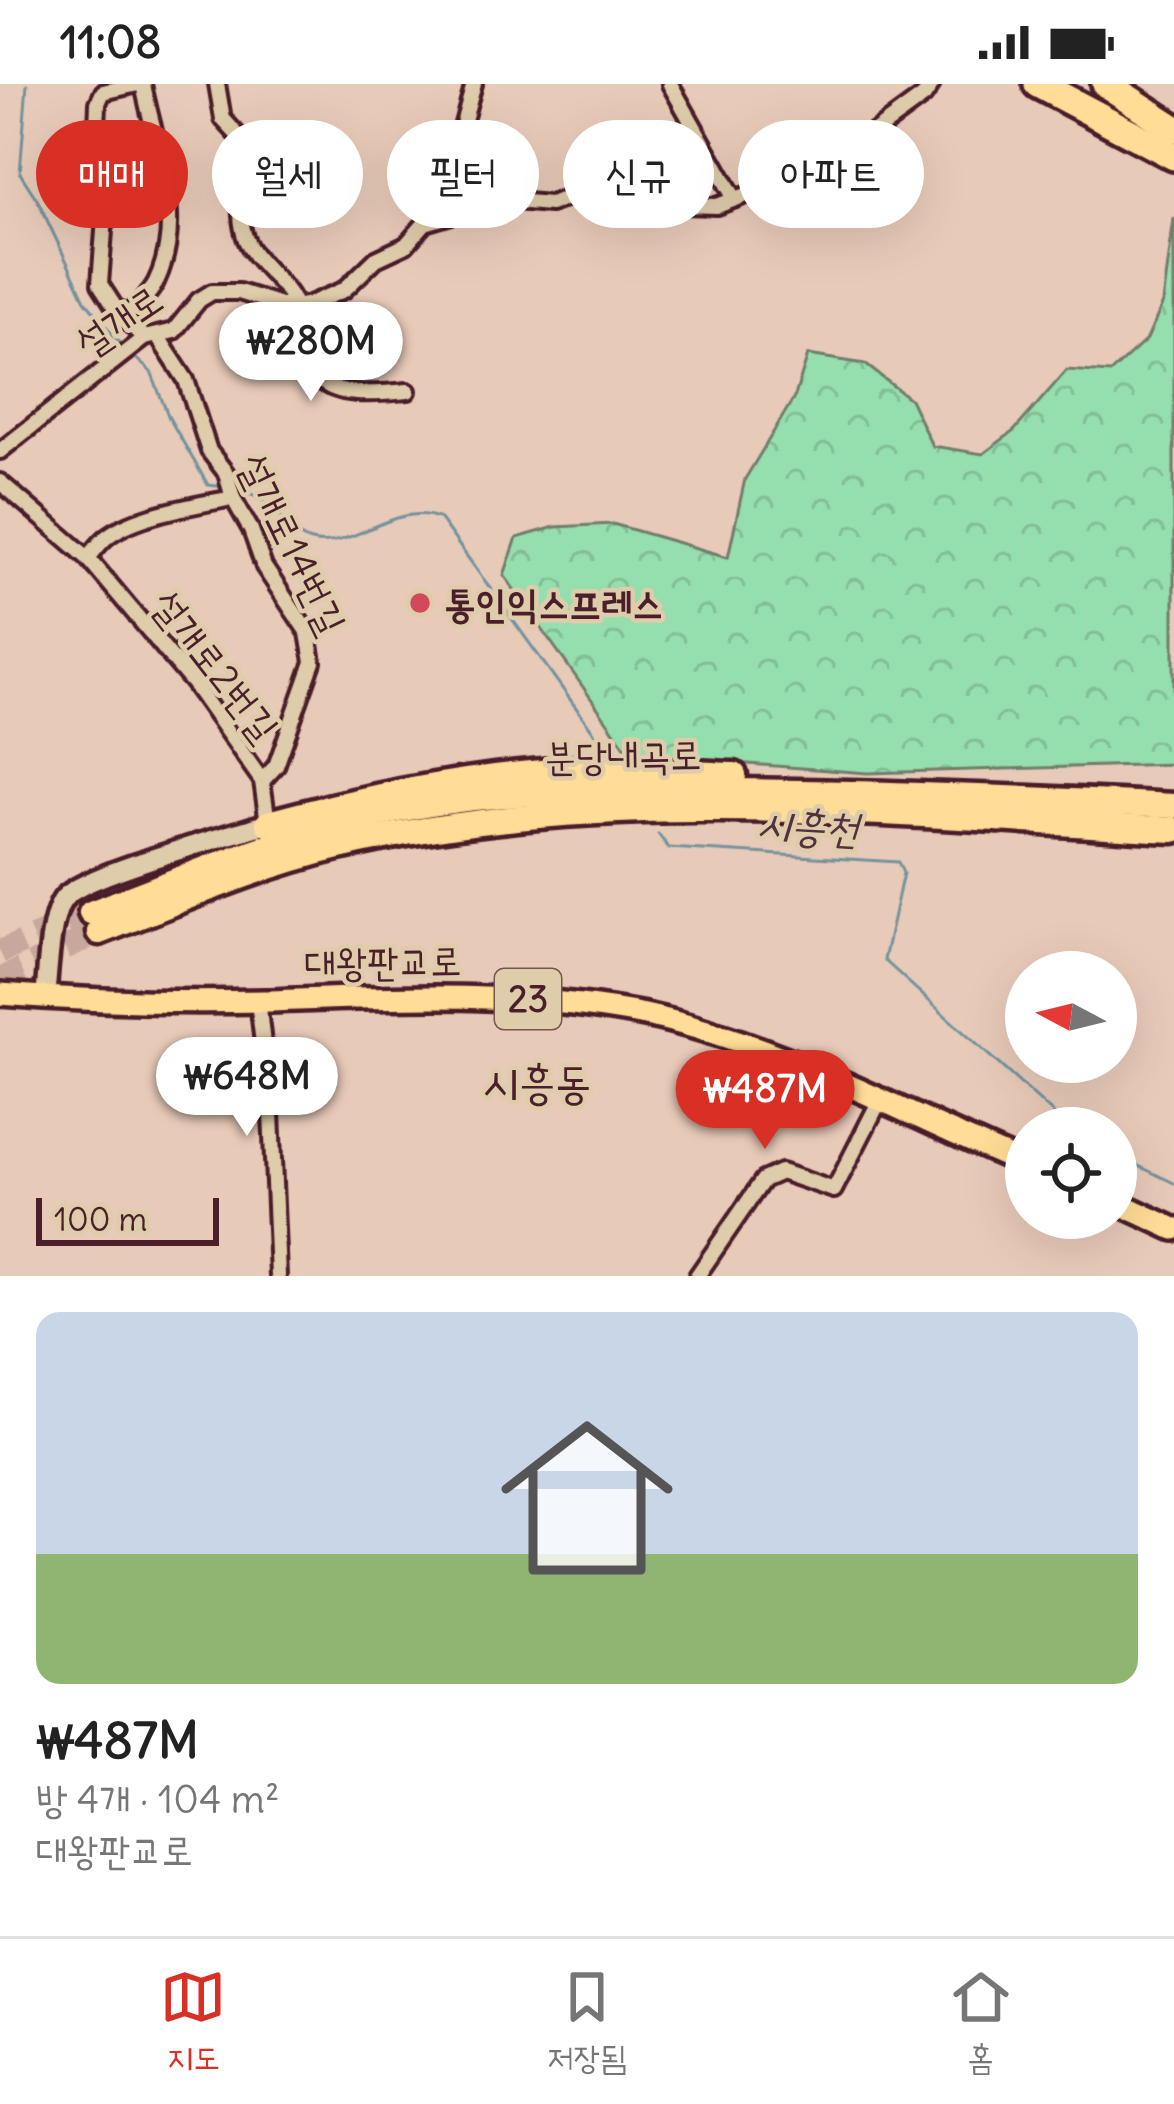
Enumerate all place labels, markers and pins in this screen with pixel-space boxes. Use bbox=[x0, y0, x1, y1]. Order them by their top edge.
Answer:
pin: ₩280M bbox=[227, 302, 395, 404]
place label: 통인익스프레스 bbox=[444, 579, 664, 628]
marker: 통인익스프레스 bbox=[407, 590, 433, 616]
pin: ₩648M bbox=[163, 1037, 331, 1139]
pin: ₩487M bbox=[681, 1050, 849, 1152]

